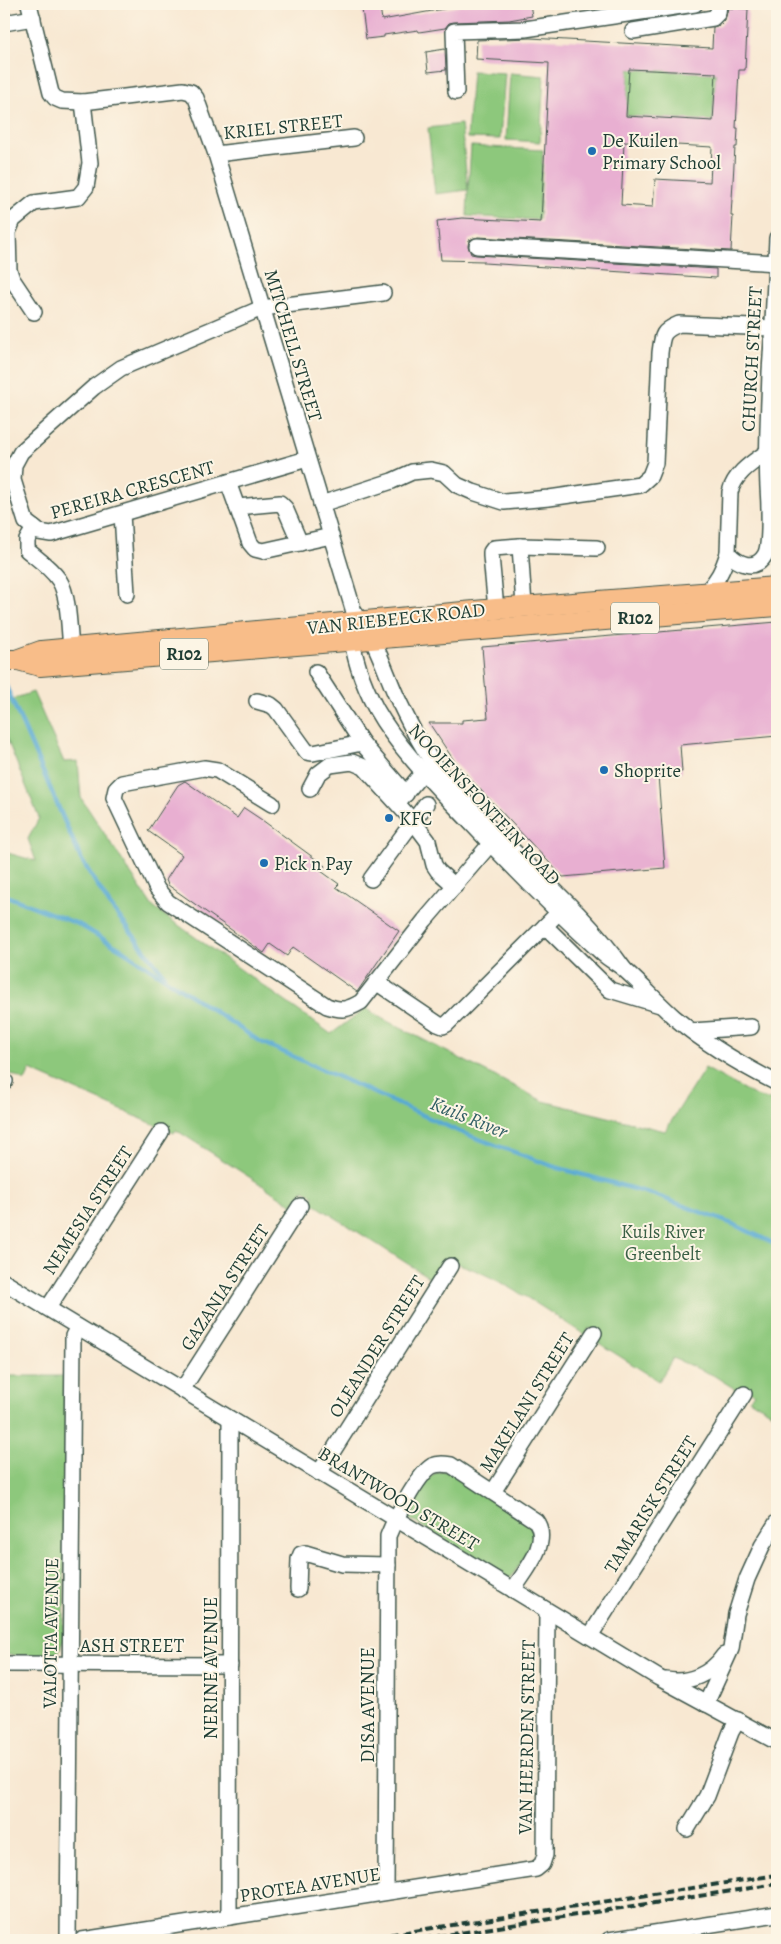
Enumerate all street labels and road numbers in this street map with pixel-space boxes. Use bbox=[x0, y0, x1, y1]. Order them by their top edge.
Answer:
street label: KRIEL STREET bbox=[222, 108, 345, 146]
street label: MITCHELL STREET bbox=[258, 266, 329, 425]
street label: CHURCH STREET bbox=[735, 285, 769, 432]
street label: PEREIRA CRESCENT bbox=[47, 454, 218, 526]
street label: VAN RIEBEECK ROAD bbox=[305, 597, 486, 641]
road number: R102 bbox=[611, 602, 659, 634]
road number: R102 bbox=[160, 639, 208, 670]
street label: NOOIENSFONTEIN ROAD bbox=[402, 718, 566, 891]
street label: NEMESIA STREET bbox=[36, 1141, 140, 1280]
street label: GAZANIA STREET bbox=[174, 1219, 276, 1356]
street label: OLEANDER STREET bbox=[323, 1270, 431, 1423]
street label: MAKELANI STREET bbox=[473, 1327, 581, 1478]
street label: TAMARISK STREET bbox=[598, 1430, 704, 1578]
street label: BRANTWOOD STREET bbox=[313, 1441, 484, 1557]
street label: VALOTTA AVENUE bbox=[37, 1557, 65, 1710]
street label: NERINE AVENUE bbox=[198, 1597, 224, 1739]
street label: ASH STREET bbox=[79, 1633, 185, 1659]
street label: VAN HEERDEN STREET bbox=[512, 1639, 542, 1836]
street label: DISA AVENUE bbox=[355, 1647, 381, 1763]
street label: PROTEA AVENUE bbox=[238, 1861, 382, 1909]

